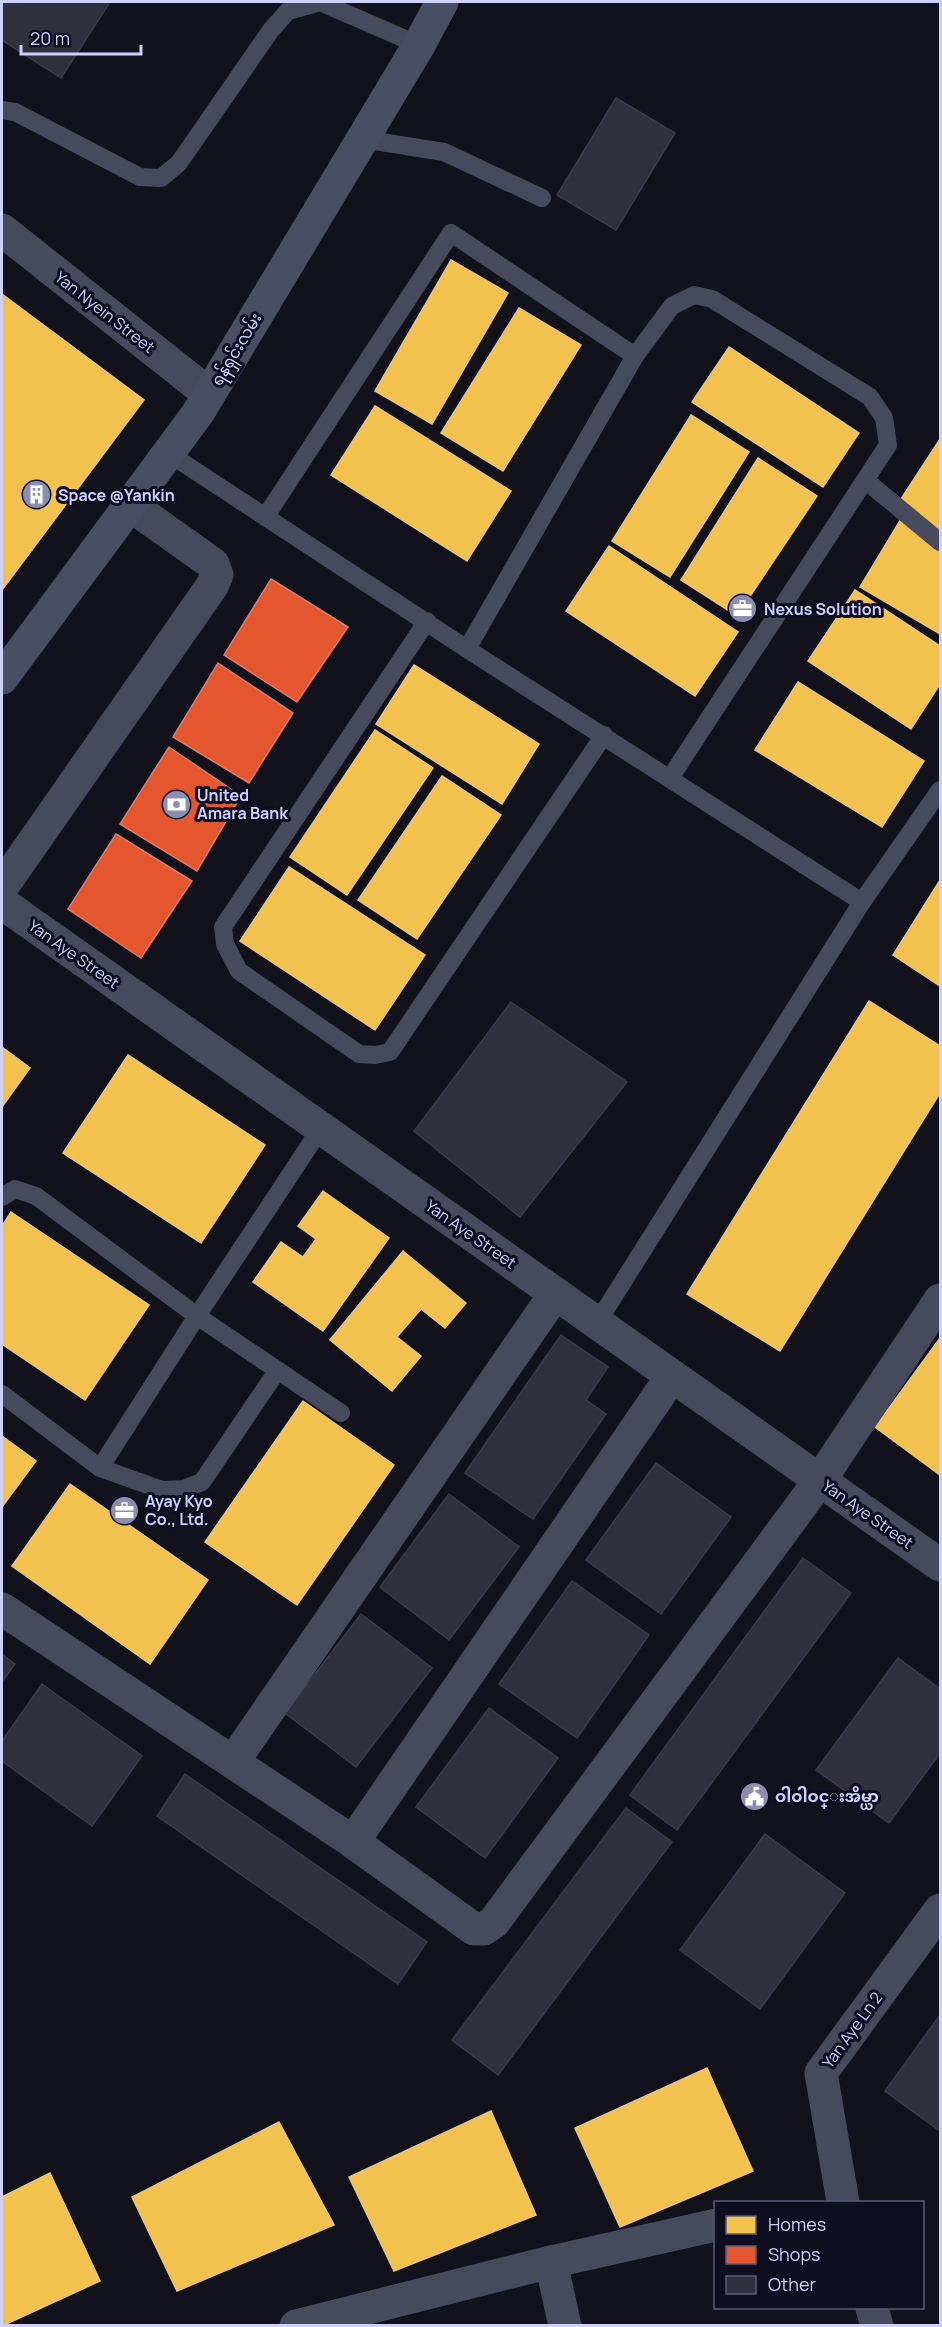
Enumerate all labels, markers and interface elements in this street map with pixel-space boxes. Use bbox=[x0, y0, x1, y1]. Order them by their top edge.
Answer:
scale bar bbox=[21, 18, 141, 56]
text: 20 m bbox=[30, 26, 70, 50]
street label: Yan Nyein Street bbox=[51, 266, 159, 358]
street label: ရန်ရှင်းလမ်း bbox=[206, 308, 270, 392]
building icon: Space @Yankin bbox=[21, 479, 53, 511]
place label: Space @Yankin bbox=[58, 484, 175, 506]
office icon: Nexus Solution bbox=[727, 593, 759, 625]
place label: Nexus Solution bbox=[764, 598, 882, 620]
place label: United Amara Bank bbox=[197, 784, 288, 824]
bank icon: United Amara Bank bbox=[160, 788, 192, 820]
street label: Yan Aye Street bbox=[24, 915, 124, 993]
street label: Yan Aye Street bbox=[421, 1195, 521, 1273]
street label: Yan Aye Street bbox=[818, 1475, 918, 1553]
place label: Ayay Kyo Co., Ltd. bbox=[145, 1490, 213, 1530]
office icon: Ayay Kyo Co., Ltd. bbox=[108, 1494, 140, 1526]
public building icon: ဝါဝါဝင္းအိမ္ယာ bbox=[738, 1780, 770, 1812]
place label: ဝါဝါဝင္းအိမ္ယာ bbox=[775, 1785, 879, 1810]
street label: Yan Aye Ln 2 bbox=[817, 1987, 887, 2073]
legend bbox=[714, 2201, 924, 2309]
text: Homes bbox=[768, 2212, 826, 2236]
text: Shops bbox=[768, 2242, 820, 2266]
text: Other bbox=[768, 2272, 816, 2296]

